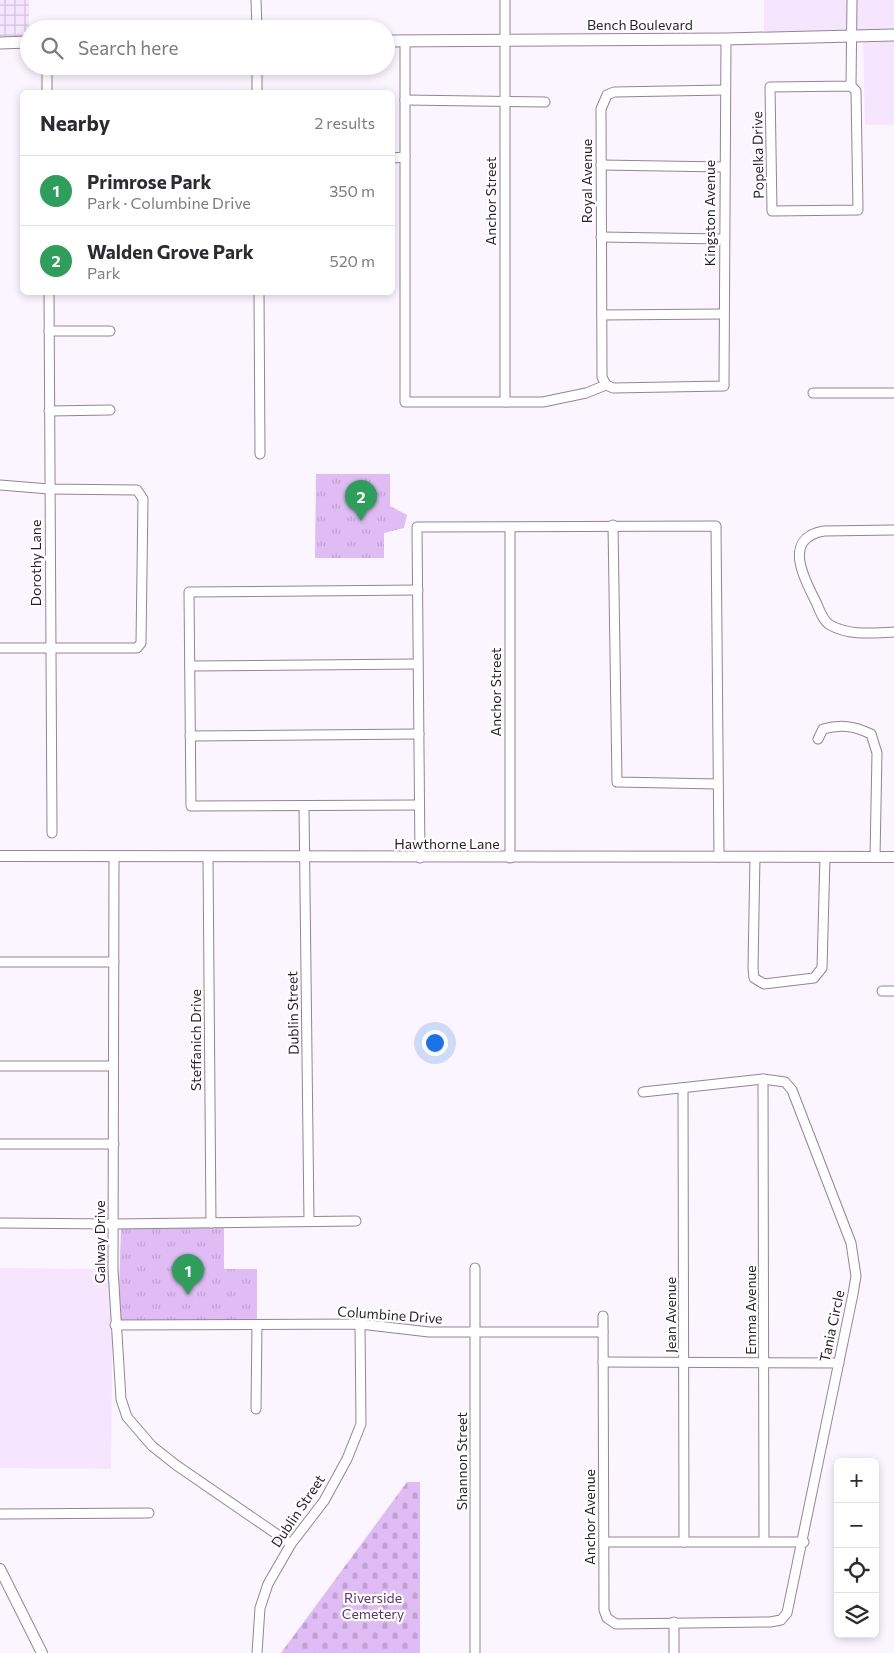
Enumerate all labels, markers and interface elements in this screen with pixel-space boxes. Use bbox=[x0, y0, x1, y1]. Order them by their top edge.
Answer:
street label: Bench Boulevard bbox=[587, 16, 693, 33]
search box bbox=[20, 20, 395, 75]
icon: search bbox=[38, 34, 66, 62]
text: Search here bbox=[78, 36, 178, 59]
text: Nearby bbox=[40, 110, 110, 135]
street label: Popelka Drive bbox=[748, 111, 767, 199]
text: 2 results bbox=[314, 113, 375, 132]
street label: Royal Avenue bbox=[578, 139, 595, 223]
street label: Anchor Street bbox=[482, 156, 499, 245]
street label: Kingston Avenue bbox=[701, 160, 718, 266]
text: Primrose Park bbox=[87, 170, 211, 193]
text: 1 bbox=[52, 181, 60, 200]
text: 350 m bbox=[329, 181, 375, 200]
text: Park · Columbine Drive bbox=[87, 193, 251, 212]
text: Walden Grove Park bbox=[87, 240, 254, 263]
text: 2 bbox=[51, 251, 61, 270]
text: 520 m bbox=[330, 251, 375, 270]
text: Park bbox=[87, 263, 120, 282]
pin: 2 bbox=[345, 480, 377, 521]
street label: Dorothy Lane bbox=[27, 520, 44, 606]
street label: Anchor Street bbox=[487, 647, 504, 736]
street label: Hawthorne Lane bbox=[394, 835, 500, 852]
street label: Dublin Street bbox=[283, 971, 302, 1055]
street label: Steffanich Drive bbox=[187, 989, 204, 1091]
your location bbox=[422, 1030, 448, 1056]
street label: Galway Drive bbox=[91, 1200, 108, 1284]
pin: 1 bbox=[172, 1254, 204, 1295]
street label: Emma Avenue bbox=[742, 1265, 759, 1355]
street label: Jean Avenue bbox=[662, 1277, 679, 1353]
street label: Tania Circle bbox=[816, 1288, 847, 1363]
street label: Columbine Drive bbox=[337, 1302, 443, 1327]
street label: Shannon Street bbox=[453, 1412, 470, 1510]
map controls bbox=[834, 1458, 879, 1638]
button: + bbox=[834, 1458, 879, 1503]
street label: Anchor Avenue bbox=[581, 1469, 598, 1565]
street label: Dublin Street bbox=[267, 1471, 328, 1550]
button: − bbox=[834, 1503, 879, 1548]
button: locate bbox=[834, 1548, 879, 1593]
park label: Riverside Cemetery bbox=[342, 1589, 404, 1622]
button: layers bbox=[834, 1593, 879, 1638]

